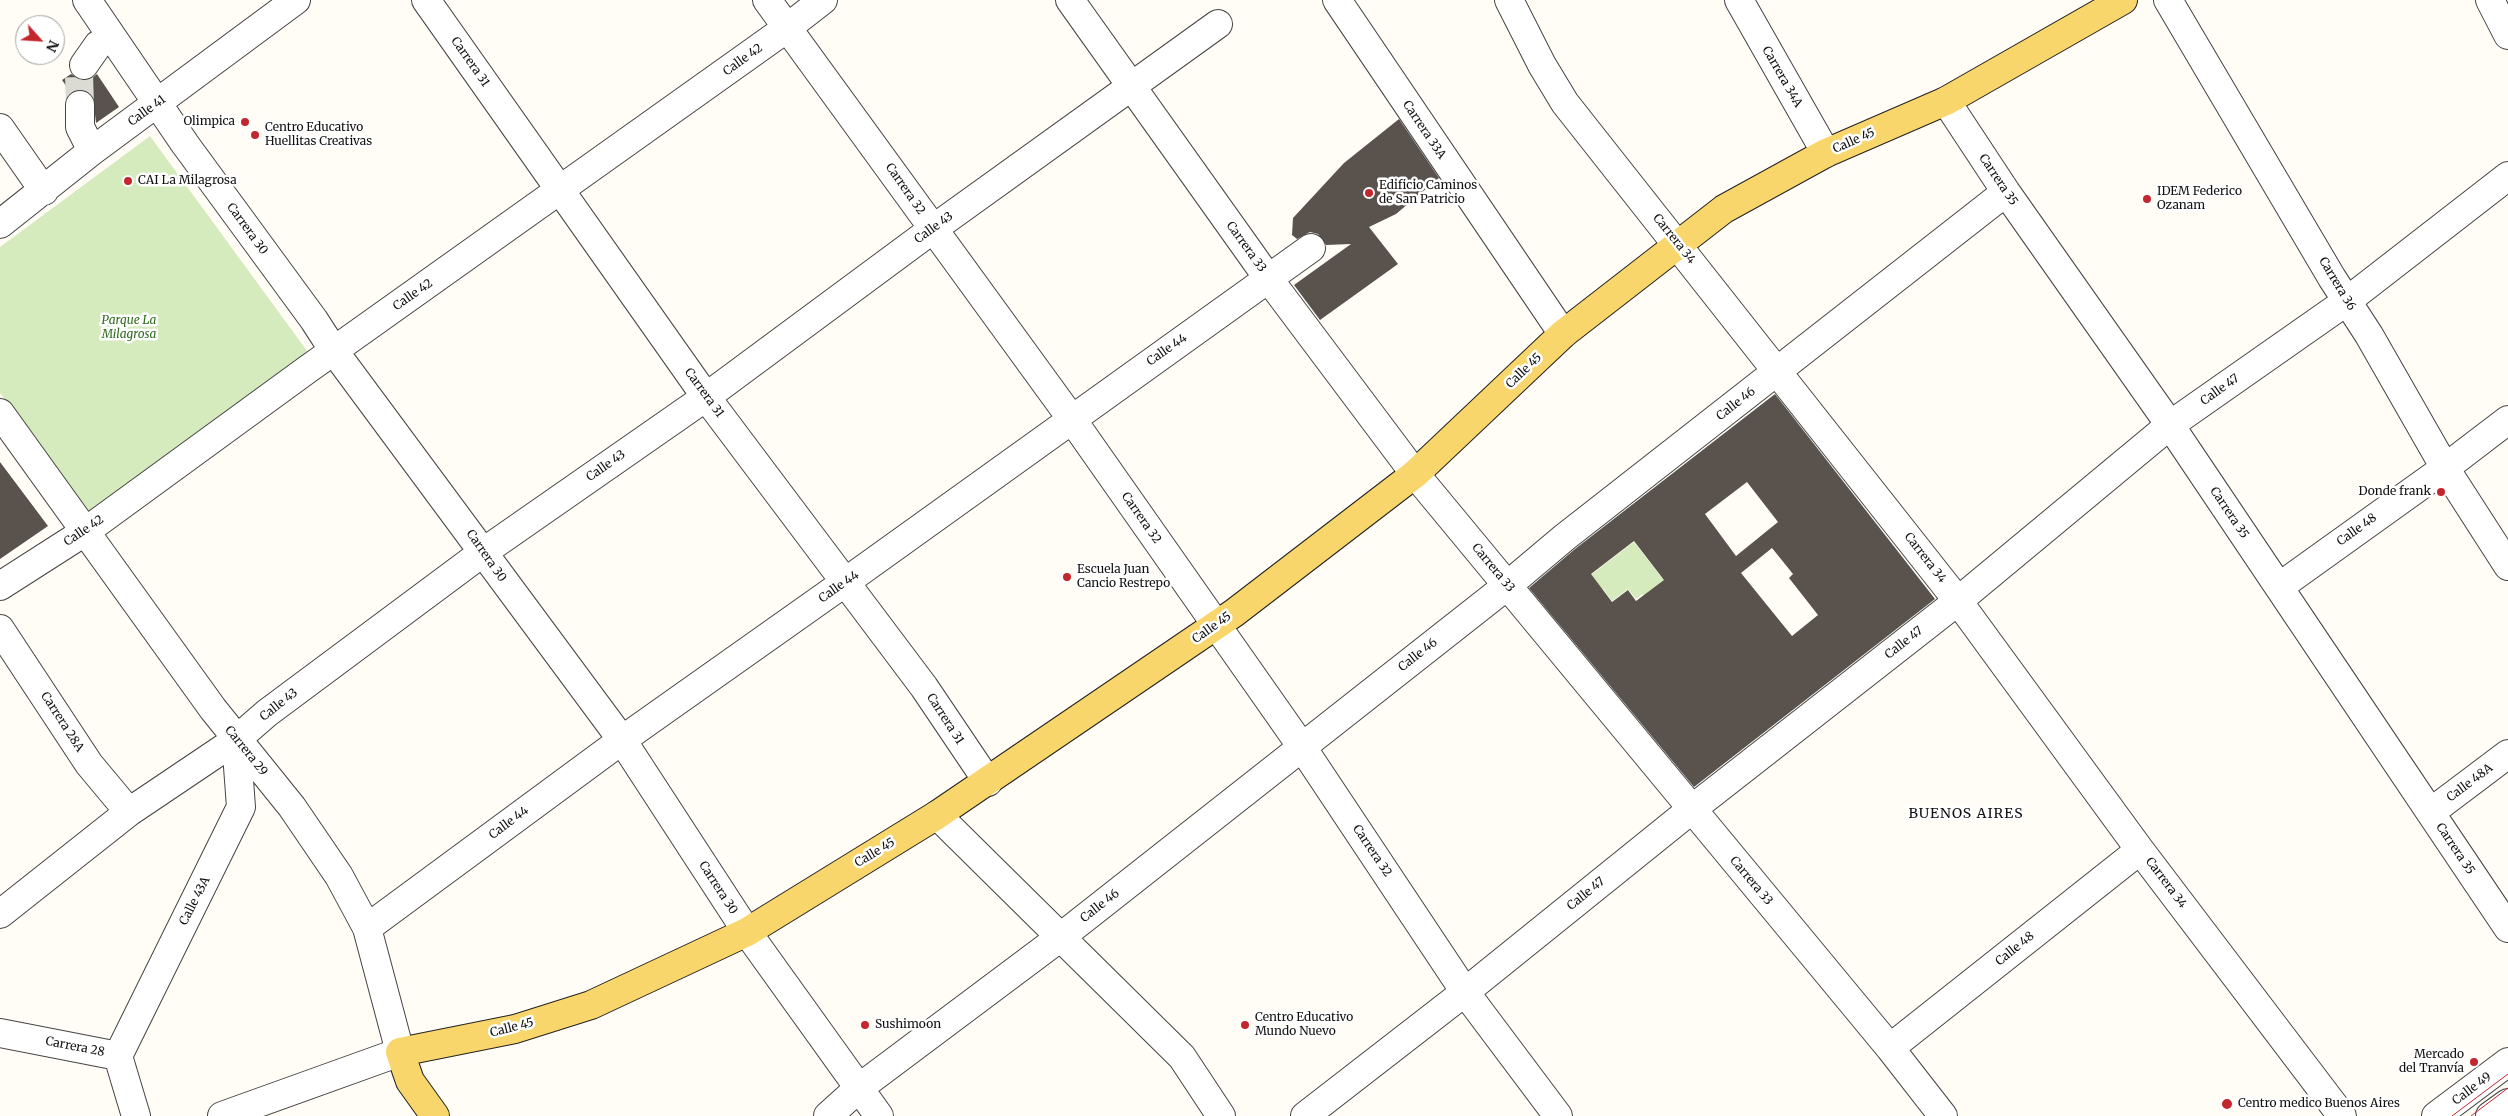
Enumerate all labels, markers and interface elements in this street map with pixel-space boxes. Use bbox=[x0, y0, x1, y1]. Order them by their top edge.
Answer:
north arrow bbox=[15, 15, 65, 65]
street label: Carrera 31 bbox=[448, 34, 492, 90]
text: N bbox=[42, 37, 63, 55]
street label: Calle 42 bbox=[721, 41, 765, 79]
street label: Carrera 34A bbox=[1759, 44, 1805, 110]
street label: Calle 41 bbox=[125, 93, 169, 129]
street label: Carrera 33A bbox=[1399, 98, 1449, 162]
place label: Olimpica bbox=[184, 115, 235, 129]
marker: Olimpica bbox=[239, 116, 251, 128]
place label: Centro Educativo Huellitas Creativas bbox=[265, 121, 372, 149]
street label: Calle 45 bbox=[1831, 125, 1877, 157]
marker: Centro Educativo Huellitas Creativas bbox=[249, 129, 261, 141]
street label: Carrera 35 bbox=[1976, 152, 2020, 208]
street label: Carrera 32 bbox=[882, 161, 928, 217]
place label: CAI La Milagrosa bbox=[138, 174, 237, 188]
marker: CAI La Milagrosa bbox=[122, 175, 134, 187]
place label: Edificio Caminos de San Patricio bbox=[1379, 179, 1477, 207]
place label: IDEM Federico Ozanam bbox=[2157, 185, 2242, 213]
marker: Edificio Caminos de San Patricio bbox=[1363, 187, 1375, 199]
marker: IDEM Federico Ozanam bbox=[2141, 193, 2153, 205]
street label: Carrera 30 bbox=[223, 200, 271, 258]
street label: Calle 43 bbox=[912, 209, 956, 247]
street label: Carrera 34 bbox=[1650, 211, 1698, 267]
street label: Carrera 33 bbox=[1223, 219, 1269, 275]
street label: Carrera 36 bbox=[2315, 255, 2359, 313]
street label: Calle 42 bbox=[390, 276, 436, 314]
park label: Parque La Milagrosa bbox=[102, 314, 156, 342]
street label: Calle 44 bbox=[1144, 331, 1190, 369]
street label: Calle 45 bbox=[1503, 350, 1545, 392]
street label: Carrera 31 bbox=[681, 366, 727, 420]
street label: Calle 47 bbox=[2198, 371, 2242, 409]
street label: Calle 46 bbox=[1714, 384, 1758, 424]
street label: Calle 43 bbox=[584, 447, 628, 485]
street label: Carrera 35 bbox=[2207, 485, 2251, 541]
place label: Donde frank bbox=[2358, 485, 2431, 499]
marker: Donde frank bbox=[2435, 486, 2447, 498]
street label: Carrera 32 bbox=[1118, 490, 1164, 546]
street label: Calle 48 bbox=[2334, 511, 2380, 549]
street label: Calle 42 bbox=[61, 512, 107, 550]
street label: Carrera 30 bbox=[463, 527, 509, 585]
street label: Carrera 34 bbox=[1901, 530, 1949, 586]
street label: Carrera 33 bbox=[1469, 541, 1517, 595]
place label: Escuela Juan Cancio Restrepo bbox=[1077, 563, 1170, 591]
street label: Calle 44 bbox=[816, 568, 862, 606]
marker: Escuela Juan Cancio Restrepo bbox=[1061, 571, 1073, 583]
street label: Calle 45 bbox=[1190, 609, 1234, 647]
street label: Calle 47 bbox=[1882, 624, 1926, 662]
street label: Calle 46 bbox=[1396, 635, 1440, 675]
street label: Calle 43 bbox=[257, 686, 301, 724]
street label: Carrera 28A bbox=[37, 689, 87, 755]
street label: Carrera 31 bbox=[923, 691, 967, 747]
street label: Carrera 29 bbox=[222, 723, 270, 779]
street label: Calle 48A bbox=[2444, 761, 2496, 805]
street label: Calle 44 bbox=[486, 803, 532, 843]
district label: BUENOS AIRES bbox=[1907, 806, 2025, 822]
street label: Carrera 35 bbox=[2433, 821, 2477, 877]
street label: Carrera 32 bbox=[1349, 822, 1395, 880]
street label: Calle 45 bbox=[852, 835, 898, 871]
street label: Carrera 33 bbox=[1727, 854, 1775, 908]
street label: Carrera 34 bbox=[2142, 855, 2190, 911]
street label: Carrera 30 bbox=[696, 859, 740, 917]
street label: Calle 43A bbox=[177, 874, 213, 928]
street label: Calle 47 bbox=[1564, 875, 1608, 913]
street label: Calle 46 bbox=[1078, 886, 1122, 926]
street label: Calle 48 bbox=[1993, 929, 2037, 969]
place label: Centro Educativo Mundo Nuevo bbox=[1255, 1011, 1353, 1039]
street label: Calle 45 bbox=[489, 1016, 535, 1040]
place label: Sushimoon bbox=[875, 1018, 941, 1032]
marker: Sushimoon bbox=[859, 1019, 871, 1031]
marker: Centro Educativo Mundo Nuevo bbox=[1239, 1019, 1251, 1031]
street label: Carrera 28 bbox=[44, 1034, 106, 1060]
place label: Mercado del Tranvía bbox=[2399, 1048, 2464, 1076]
marker: Mercado del Tranvía bbox=[2468, 1056, 2480, 1068]
street label: Calle 49 bbox=[2450, 1070, 2494, 1108]
marker: Centro medico Buenos Aires bbox=[2220, 1097, 2234, 1111]
place label: Centro medico Buenos Aires bbox=[2238, 1097, 2400, 1111]

